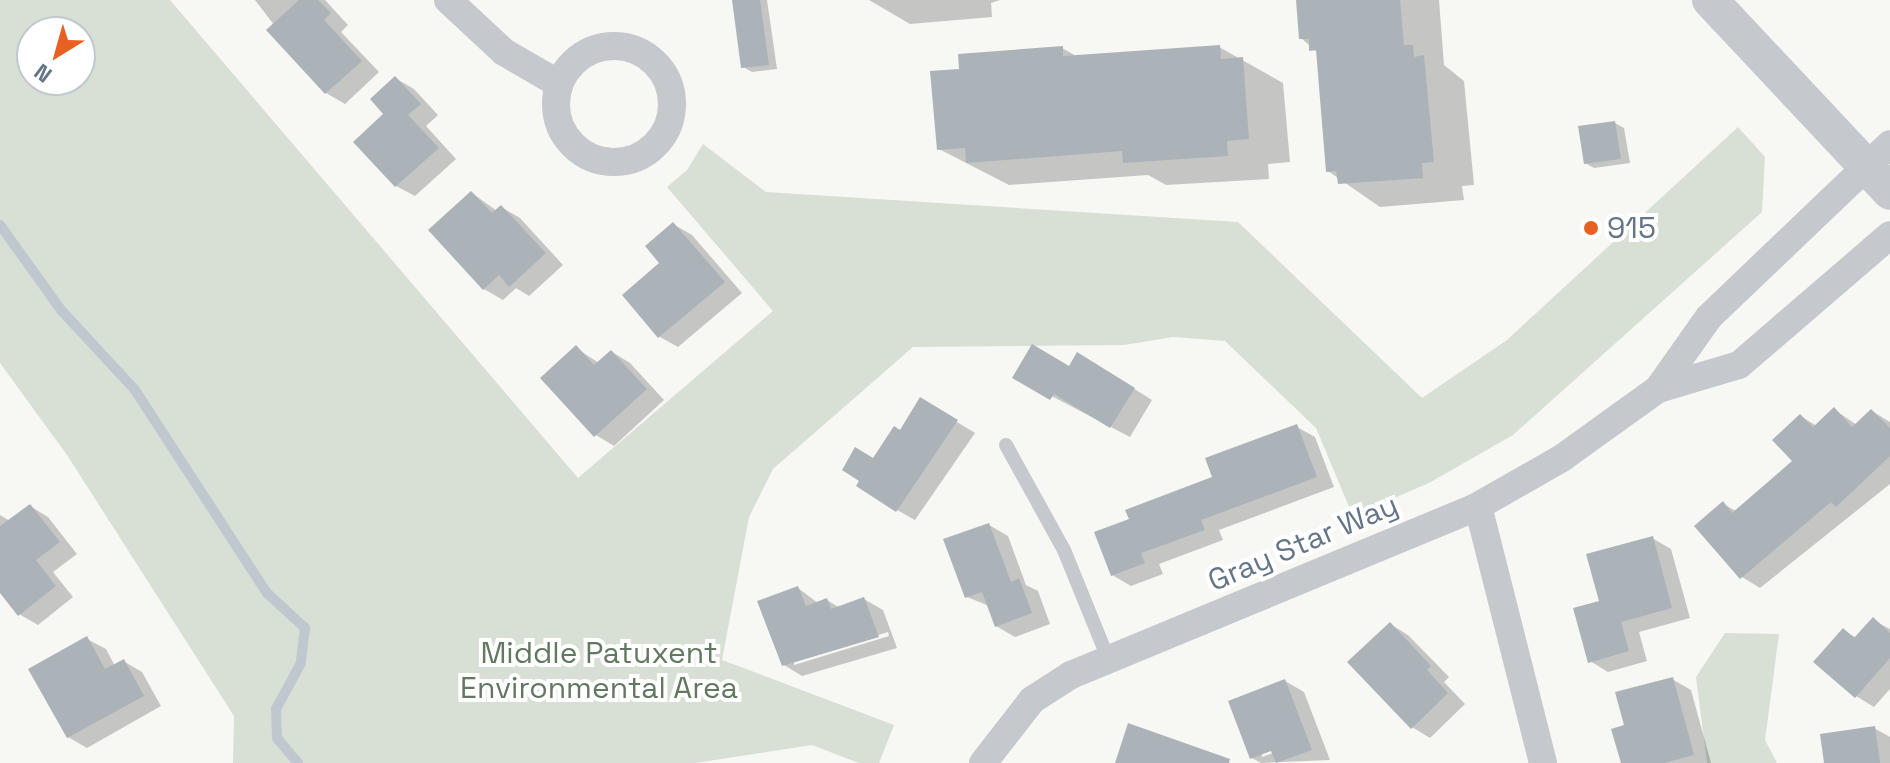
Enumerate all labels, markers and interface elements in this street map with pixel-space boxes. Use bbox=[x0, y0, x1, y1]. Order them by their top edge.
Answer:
north arrow bbox=[16, 16, 96, 96]
text: N bbox=[28, 58, 57, 89]
place label: 915 bbox=[1607, 210, 1656, 246]
marker: 915 bbox=[1582, 219, 1600, 237]
street label: Gray Star Way bbox=[1202, 487, 1404, 599]
park label: Middle Patuxent Environmental Area bbox=[460, 635, 738, 706]

